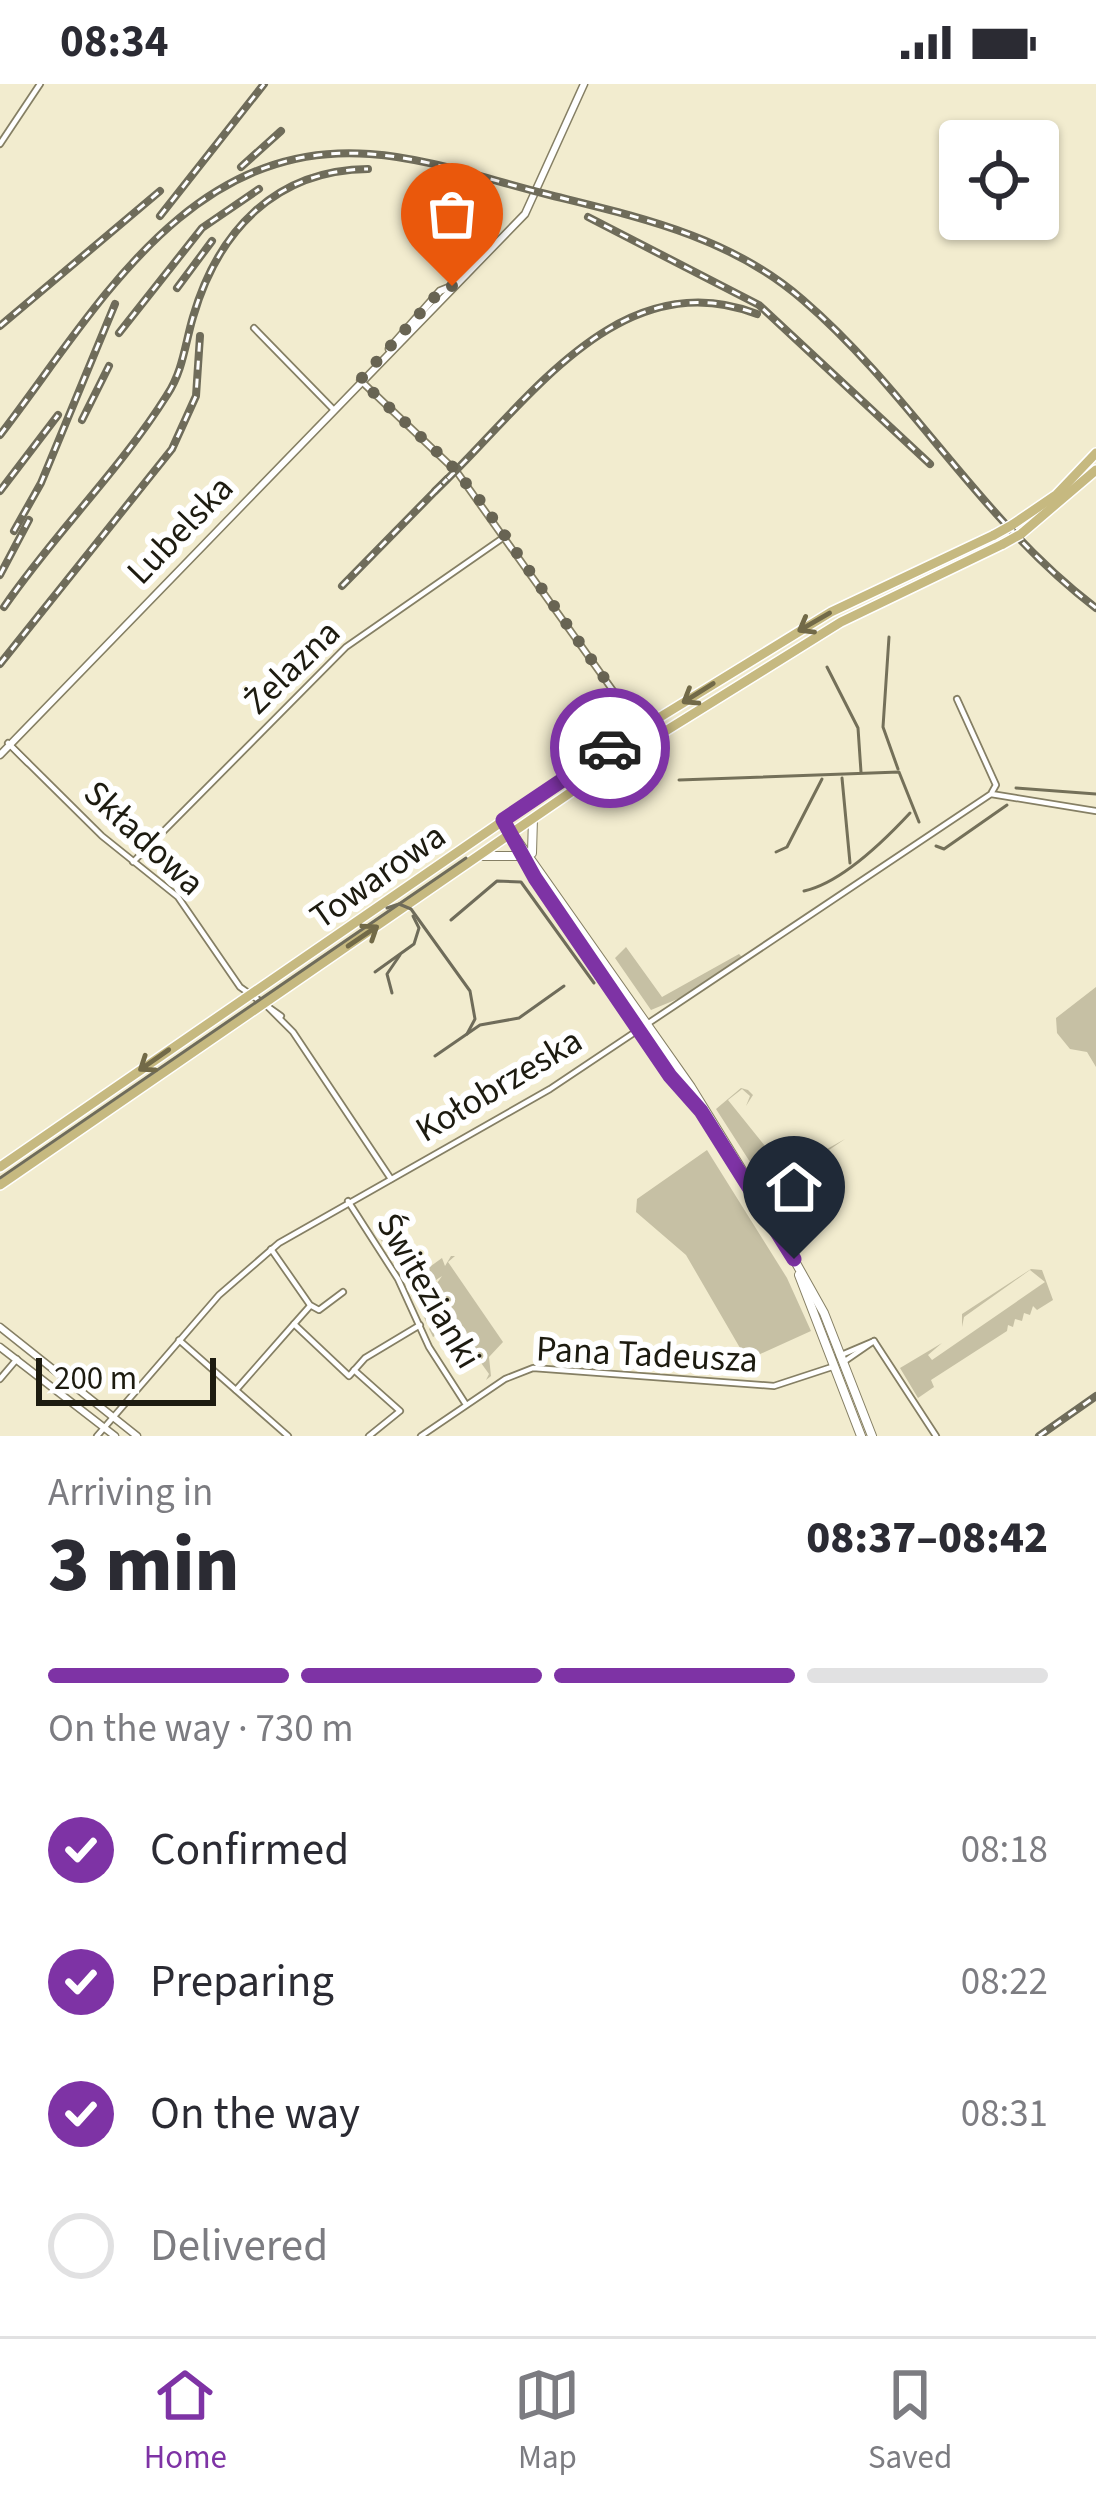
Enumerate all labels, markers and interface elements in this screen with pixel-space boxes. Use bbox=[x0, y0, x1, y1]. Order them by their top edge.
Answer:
text: 08:34 bbox=[60, 10, 169, 74]
map controls bbox=[939, 120, 1059, 240]
button: locate bbox=[939, 120, 1059, 240]
pin bbox=[401, 163, 503, 286]
icon: bag bbox=[419, 181, 485, 247]
street label: Lubelska bbox=[115, 464, 245, 596]
street label: Żelazna bbox=[232, 608, 352, 726]
one-way arrow bbox=[797, 611, 832, 635]
one-way arrow bbox=[682, 681, 716, 705]
courier bbox=[550, 688, 670, 808]
icon: car bbox=[577, 715, 643, 781]
street label: Składowa bbox=[72, 769, 216, 908]
street label: Towarowa bbox=[300, 811, 456, 942]
one-way arrow bbox=[345, 924, 379, 949]
street label: Kołobrzeska bbox=[406, 1016, 592, 1155]
one-way arrow bbox=[137, 1047, 171, 1072]
pin bbox=[743, 1136, 845, 1259]
icon: home bbox=[761, 1154, 827, 1220]
street label: Świtezianki bbox=[364, 1203, 494, 1378]
street label: Pana Tadeusza bbox=[535, 1323, 759, 1386]
scale bar bbox=[36, 1352, 216, 1405]
text: 200 m bbox=[54, 1355, 137, 1402]
text: Arriving in bbox=[48, 1465, 213, 1521]
text: 08:37–08:42 bbox=[806, 1506, 1048, 1570]
text: 3 min bbox=[48, 1510, 240, 1621]
text: On the way · 730 m bbox=[48, 1701, 354, 1757]
icon: check bbox=[48, 1817, 114, 1883]
text: Confirmed bbox=[150, 1818, 349, 1882]
text: 08:18 bbox=[961, 1822, 1048, 1878]
icon: check bbox=[48, 1949, 114, 2015]
text: Preparing bbox=[150, 1950, 334, 2014]
text: 08:22 bbox=[961, 1954, 1048, 2010]
icon: check bbox=[48, 2081, 114, 2147]
text: On the way bbox=[150, 2082, 360, 2146]
text: 08:31 bbox=[961, 2086, 1048, 2142]
text: Delivered bbox=[150, 2214, 328, 2278]
tab: Home bbox=[144, 2362, 227, 2481]
tab: Map bbox=[514, 2362, 580, 2481]
tab: Saved bbox=[868, 2362, 952, 2481]

